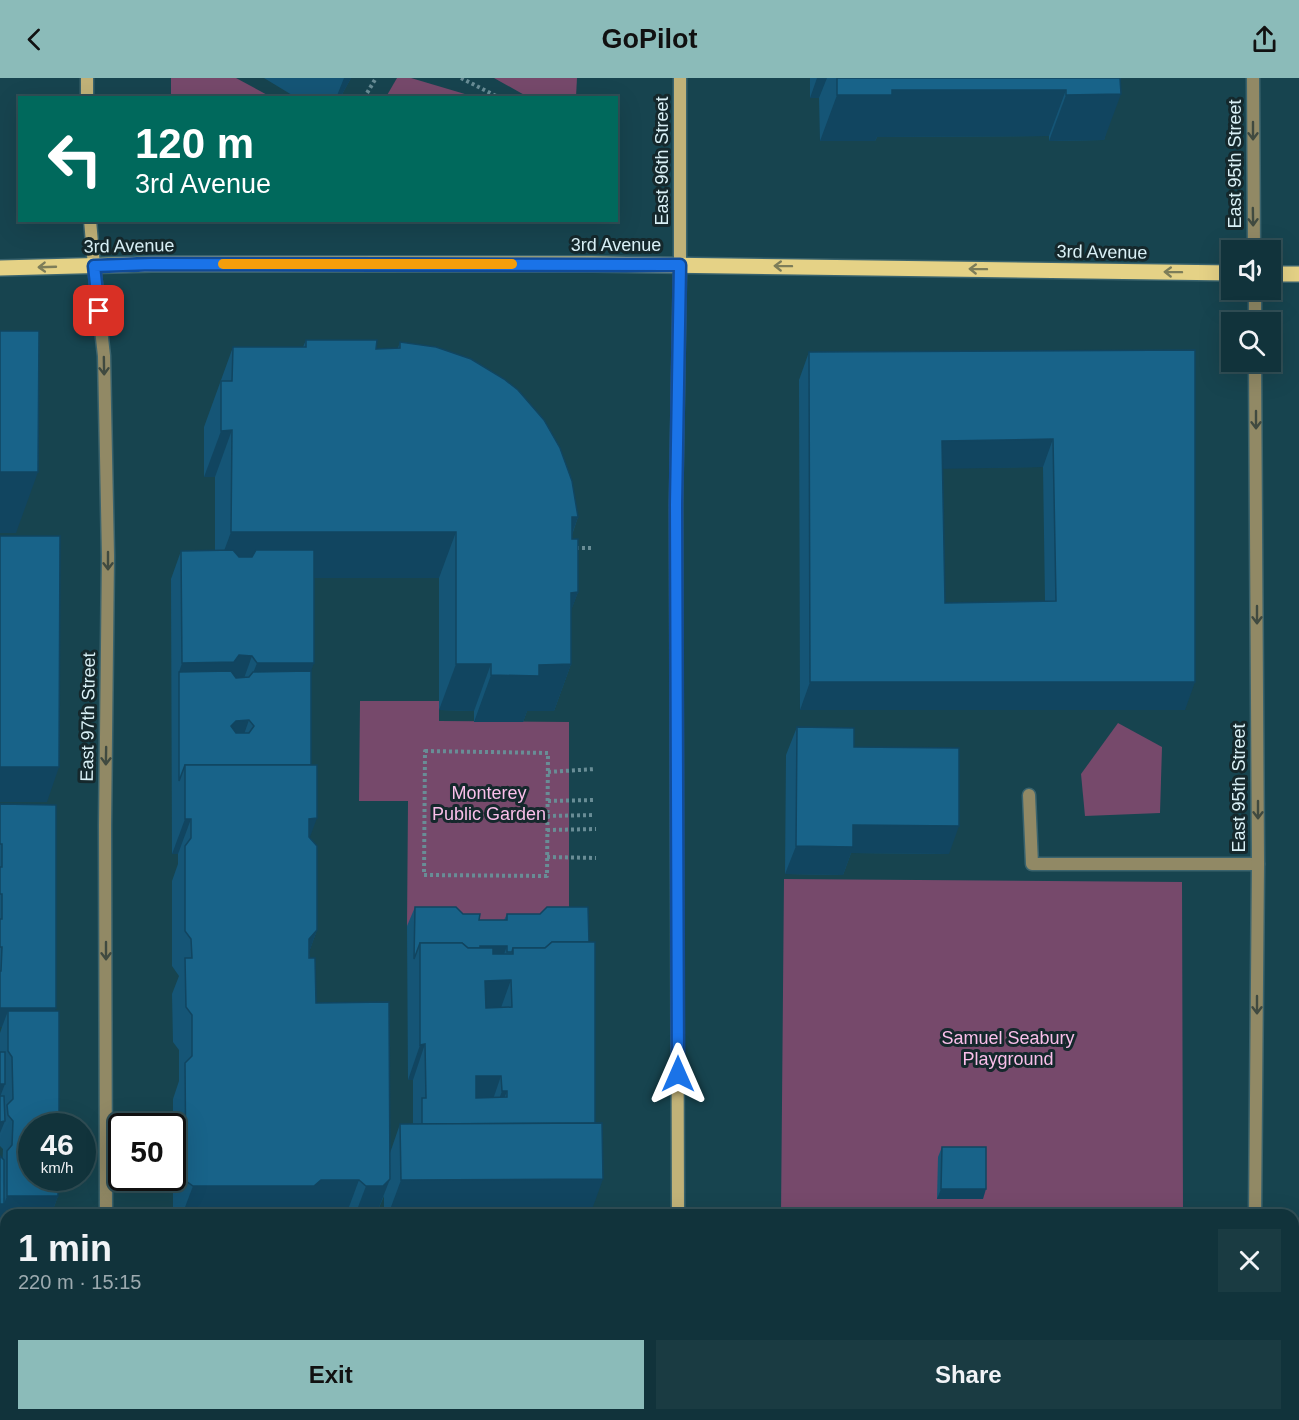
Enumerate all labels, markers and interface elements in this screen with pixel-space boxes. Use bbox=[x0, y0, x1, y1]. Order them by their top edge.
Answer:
icon: back bbox=[18, 23, 51, 56]
icon: share bbox=[1248, 23, 1281, 56]
text: GoPilot bbox=[602, 24, 698, 54]
street label: East 96th Street bbox=[652, 96, 672, 226]
street label: East 95th Street bbox=[1225, 99, 1245, 229]
icon: left bbox=[36, 120, 114, 198]
text: 120 m bbox=[135, 120, 254, 167]
one-way arrow bbox=[1247, 120, 1259, 140]
text: 3rd Avenue bbox=[135, 169, 271, 199]
one-way arrow bbox=[1247, 206, 1259, 226]
street label: 3rd Avenue bbox=[83, 235, 175, 257]
street label: 3rd Avenue bbox=[571, 235, 661, 255]
map controls bbox=[1221, 240, 1281, 372]
button: sound bbox=[1221, 240, 1281, 300]
street label: 3rd Avenue bbox=[1056, 241, 1148, 263]
one-way arrow bbox=[774, 260, 794, 272]
one-way arrow bbox=[38, 262, 58, 273]
one-way arrow bbox=[969, 263, 989, 275]
one-way arrow bbox=[1164, 266, 1184, 278]
pin bbox=[73, 285, 124, 336]
icon: arrive bbox=[82, 294, 115, 327]
button: search bbox=[1221, 312, 1281, 372]
one-way arrow bbox=[98, 356, 110, 376]
one-way arrow bbox=[1250, 409, 1261, 429]
one-way arrow bbox=[102, 551, 114, 571]
one-way arrow bbox=[1251, 604, 1262, 624]
street label: East 97th Street bbox=[77, 652, 99, 782]
street label: East 95th Street bbox=[1229, 723, 1249, 853]
one-way arrow bbox=[100, 745, 112, 765]
park label: Monterey Public Garden bbox=[432, 783, 546, 824]
one-way arrow bbox=[1252, 799, 1264, 819]
one-way arrow bbox=[100, 940, 112, 960]
one-way arrow bbox=[1251, 994, 1263, 1014]
park label: Samuel Seabury Playground bbox=[941, 1028, 1075, 1069]
position arrow bbox=[646, 1042, 710, 1106]
speed limit sign: 50 bbox=[108, 1113, 186, 1191]
text: 46 bbox=[40, 1128, 74, 1161]
text: km/h bbox=[41, 1159, 73, 1176]
text: 1 min bbox=[18, 1228, 112, 1269]
button: close bbox=[1218, 1229, 1281, 1292]
text: 220 m · 15:15 bbox=[18, 1271, 141, 1293]
button: Exit bbox=[18, 1340, 644, 1409]
button: Share bbox=[656, 1340, 1281, 1409]

